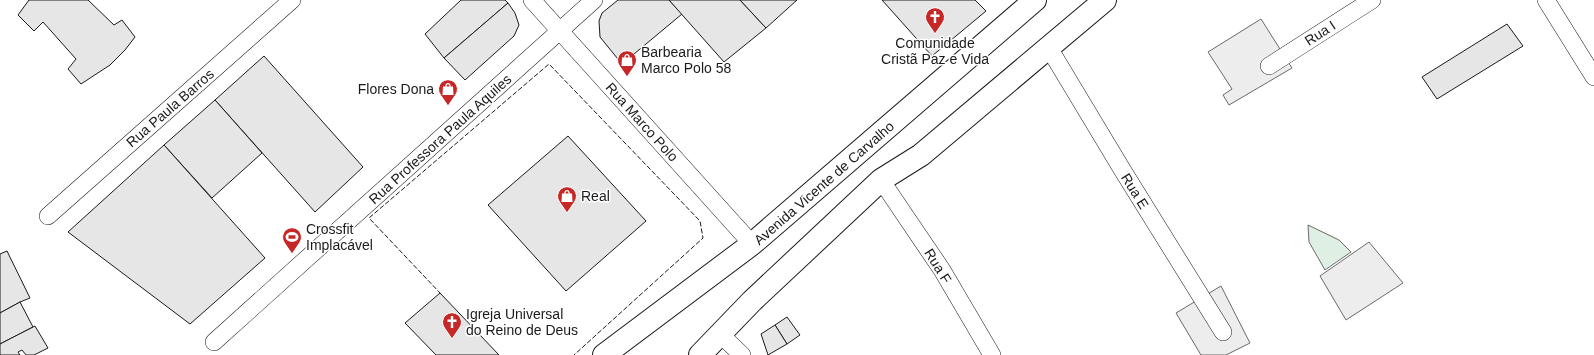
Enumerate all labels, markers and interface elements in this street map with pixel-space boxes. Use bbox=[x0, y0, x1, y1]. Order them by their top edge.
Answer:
church icon: Comunidade Cristã Paz e Vida bbox=[924, 6, 946, 34]
street label: Rua I bbox=[1302, 17, 1338, 49]
place label: Comunidade Cristã Paz e Vida bbox=[881, 35, 989, 67]
place label: Barbearia Marco Polo 58 bbox=[641, 44, 731, 76]
shop icon: Barbearia Marco Polo 58 bbox=[616, 49, 638, 77]
street label: Rua Paula Barros bbox=[123, 66, 217, 150]
street label: Rua Professora Paula Aquiles bbox=[366, 71, 514, 207]
shop icon: Flores Dona bbox=[437, 78, 459, 106]
street label: Rua Marco Polo bbox=[602, 79, 682, 165]
place label: Flores Dona bbox=[358, 81, 434, 97]
street label: Avenida Vicente de Carvalho bbox=[751, 118, 897, 248]
street label: Rua E bbox=[1118, 170, 1152, 212]
shop icon: Real bbox=[556, 185, 578, 213]
place label: Real bbox=[581, 188, 610, 204]
place label: Crossfit Implacável bbox=[306, 221, 373, 253]
sports icon: Crossfit Implacável bbox=[281, 226, 303, 254]
street label: Rua F bbox=[921, 246, 955, 286]
place label: Igreja Universal do Reino de Deus bbox=[466, 306, 578, 338]
church icon: Igreja Universal do Reino de Deus bbox=[441, 311, 463, 339]

